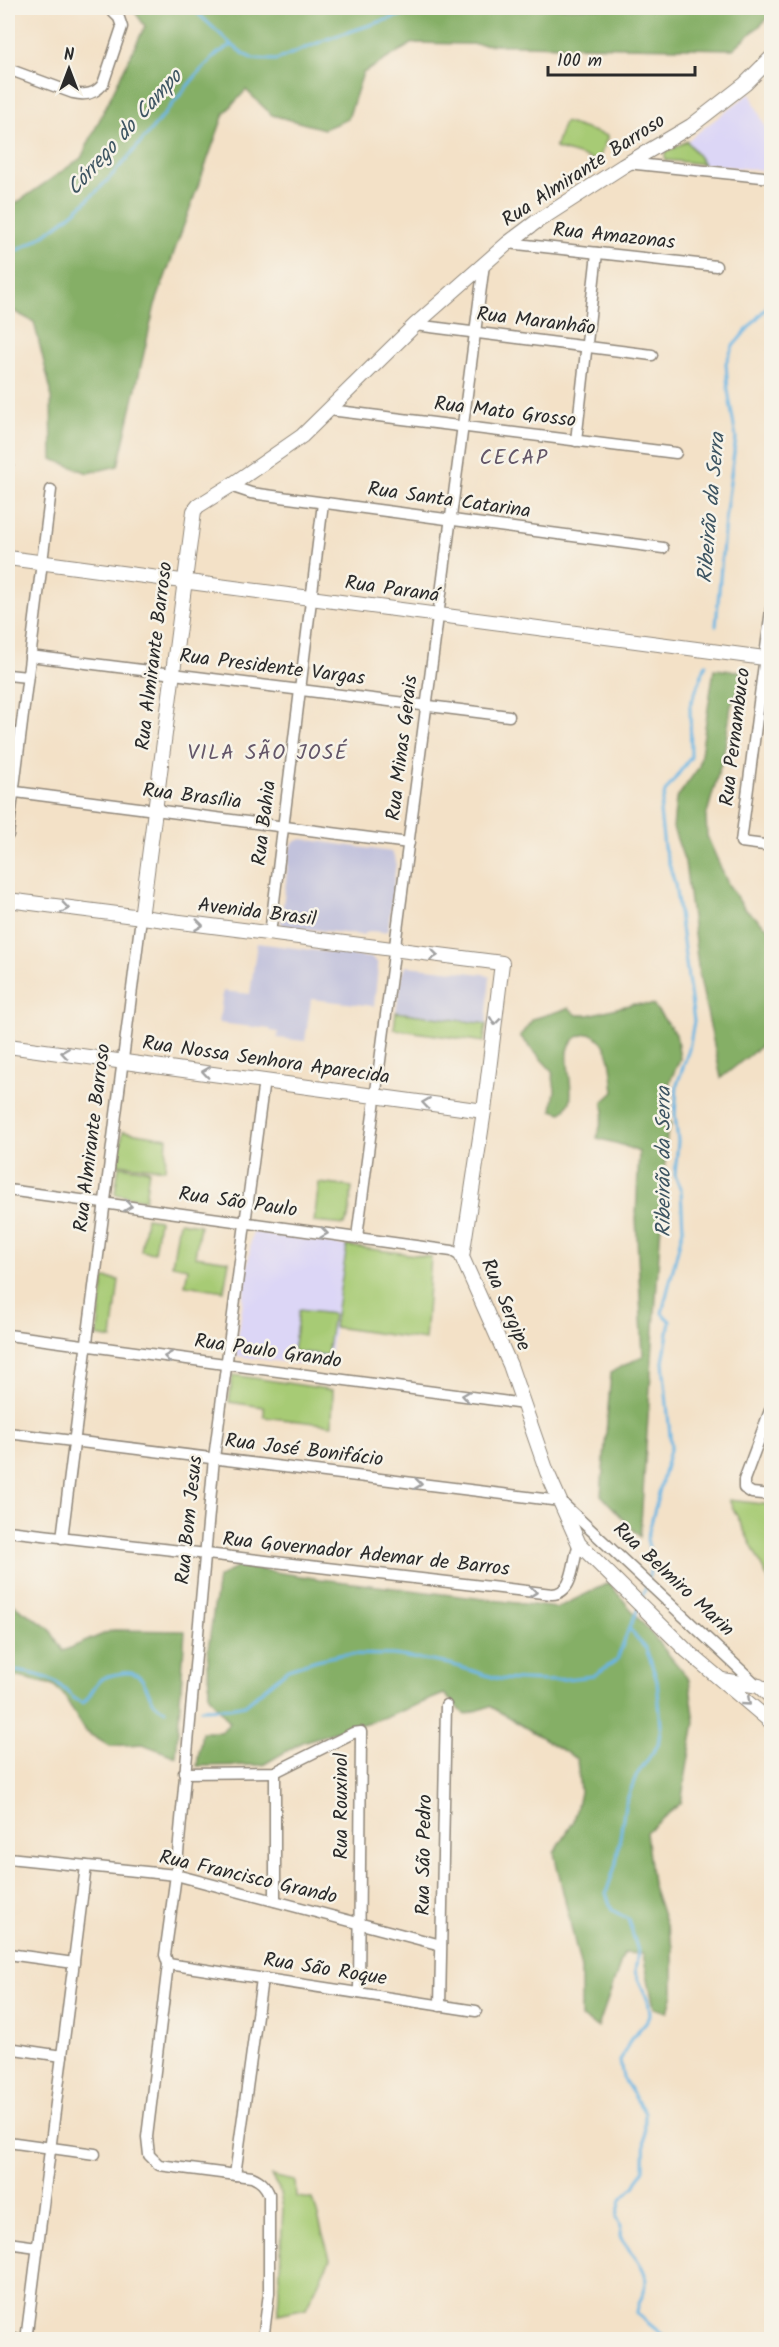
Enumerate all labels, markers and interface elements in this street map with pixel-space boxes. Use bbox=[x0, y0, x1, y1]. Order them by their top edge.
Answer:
north arrow bbox=[39, 39, 99, 99]
scale bar bbox=[548, 39, 695, 77]
text: N bbox=[64, 43, 74, 68]
text: 100 m bbox=[557, 47, 602, 76]
water label: Córrego do Campo bbox=[59, 61, 192, 204]
street label: Rua Almirante Barroso bbox=[496, 106, 672, 236]
street label: Rua Amazonas bbox=[551, 215, 677, 259]
street label: Rua Maranhão bbox=[475, 299, 597, 345]
street label: Rua Mato Grosso bbox=[432, 388, 578, 438]
water label: Ribeirão da Serra bbox=[689, 430, 735, 584]
district label: CECAP bbox=[479, 442, 549, 475]
street label: Rua Santa Catarina bbox=[365, 474, 533, 528]
street label: Rua Almirante Barroso bbox=[128, 560, 182, 752]
street label: Rua Paraná bbox=[343, 568, 443, 613]
street label: Rua Presidente Vargas bbox=[177, 641, 367, 695]
street label: Rua Pernambuco bbox=[712, 666, 760, 808]
street label: Rua Minas Gerais bbox=[378, 673, 428, 823]
district label: VILA SÃO JOSÉ bbox=[187, 737, 349, 770]
street label: Rua Brasília bbox=[141, 775, 243, 819]
street label: Rua Bahia bbox=[244, 779, 286, 867]
street label: Avenida Brasil bbox=[196, 890, 318, 936]
one-way arrow bbox=[61, 901, 70, 913]
one-way arrow bbox=[195, 918, 204, 931]
one-way arrow bbox=[430, 948, 439, 960]
one-way arrow bbox=[489, 1017, 501, 1026]
street label: Rua Nossa Senhora Aparecida bbox=[140, 1028, 392, 1094]
street label: Rua Almirante Barroso bbox=[66, 1042, 120, 1234]
one-way arrow bbox=[61, 1048, 70, 1060]
one-way arrow bbox=[201, 1067, 211, 1079]
water label: Ribeirão da Serra bbox=[648, 1086, 681, 1237]
one-way arrow bbox=[421, 1097, 431, 1109]
street label: Rua São Paulo bbox=[177, 1179, 299, 1227]
one-way arrow bbox=[123, 1199, 133, 1211]
one-way arrow bbox=[319, 1226, 328, 1238]
street label: Rua Sergipe bbox=[471, 1254, 539, 1356]
street label: Rua Paulo Grando bbox=[192, 1326, 344, 1378]
one-way arrow bbox=[163, 1351, 172, 1363]
one-way arrow bbox=[461, 1391, 470, 1403]
street label: Rua José Bonifácio bbox=[223, 1425, 385, 1477]
street label: Rua Bom Jesus bbox=[167, 1453, 213, 1586]
one-way arrow bbox=[413, 1477, 422, 1489]
street label: Rua Belmiro Marin bbox=[605, 1515, 741, 1645]
street label: Rua Governador Ademar de Barros bbox=[221, 1524, 512, 1586]
one-way arrow bbox=[529, 1585, 538, 1598]
one-way arrow bbox=[740, 1694, 751, 1705]
street label: Rua Rouxinol bbox=[326, 1752, 358, 1859]
street label: Rua São Pedro bbox=[408, 1794, 442, 1916]
street label: Rua Francisco Grando bbox=[156, 1842, 340, 1914]
street label: Rua São Roque bbox=[261, 1944, 389, 1996]

